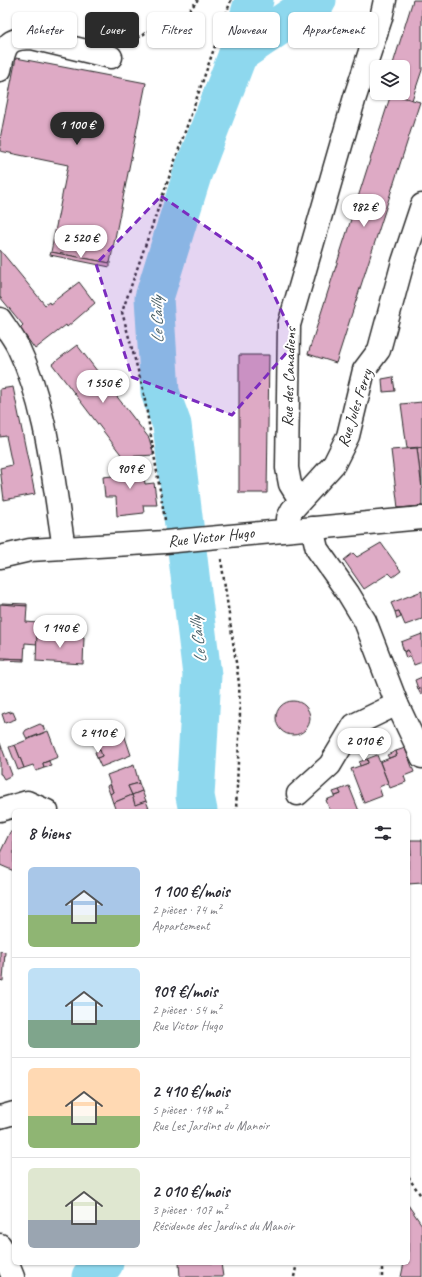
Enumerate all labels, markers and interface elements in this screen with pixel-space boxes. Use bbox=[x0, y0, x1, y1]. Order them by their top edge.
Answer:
chip: Acheter bbox=[12, 12, 77, 48]
chip: Louer bbox=[85, 12, 139, 48]
chip: Filtres bbox=[147, 12, 205, 48]
chip: Nouveau bbox=[213, 12, 280, 48]
chip: Appartement bbox=[288, 12, 378, 48]
map controls bbox=[370, 60, 410, 100]
button: layers bbox=[370, 60, 410, 100]
pin: 1 100 € bbox=[40, 112, 114, 146]
text: 1 100 € bbox=[59, 117, 95, 133]
pin: 982 € bbox=[336, 194, 392, 228]
text: 982 € bbox=[351, 199, 377, 215]
pin: 2 520 € bbox=[44, 225, 118, 259]
text: 2 520 € bbox=[63, 230, 99, 246]
water label: Le Cailly bbox=[146, 293, 168, 343]
street label: Rue des Canadiens bbox=[277, 326, 301, 427]
street label: Rue Jules Ferry bbox=[333, 365, 377, 449]
pin: 1 550 € bbox=[66, 370, 140, 404]
text: 1 550 € bbox=[85, 375, 121, 391]
pin: 909 € bbox=[102, 456, 158, 490]
text: 909 € bbox=[117, 461, 143, 477]
street label: Rue Victor Hugo bbox=[167, 522, 256, 551]
water label: Le Cailly bbox=[184, 612, 211, 664]
pin: 1 140 € bbox=[23, 615, 97, 649]
text: 1 140 € bbox=[42, 620, 78, 636]
pin: 2 410 € bbox=[61, 720, 135, 754]
text: 2 410 € bbox=[80, 725, 116, 741]
pin: 2 010 € bbox=[327, 728, 401, 762]
text: 2 010 € bbox=[346, 733, 382, 749]
icon: filters bbox=[372, 822, 394, 844]
text: 8 biens bbox=[28, 823, 70, 844]
text: 1 100 €/mois bbox=[152, 881, 230, 902]
icon: home bbox=[60, 883, 108, 931]
text: 2 pièces · 74 m² bbox=[152, 902, 221, 918]
text: Appartement bbox=[152, 918, 210, 934]
text: 909 €/mois bbox=[152, 981, 217, 1002]
icon: home bbox=[60, 984, 108, 1032]
text: 2 pièces · 54 m² bbox=[152, 1002, 221, 1018]
text: Rue Victor Hugo bbox=[152, 1018, 222, 1034]
text: 2 410 €/mois bbox=[152, 1081, 230, 1102]
icon: home bbox=[60, 1084, 108, 1132]
text: 5 pièces · 148 m² bbox=[152, 1102, 227, 1118]
text: Rue Les Jardins du Manoir bbox=[152, 1118, 269, 1134]
text: 2 010 €/mois bbox=[152, 1181, 230, 1202]
icon: home bbox=[60, 1184, 108, 1232]
text: 3 pièces · 107 m² bbox=[152, 1202, 227, 1218]
text: Résidence des Jardins du Manoir bbox=[152, 1218, 294, 1234]

